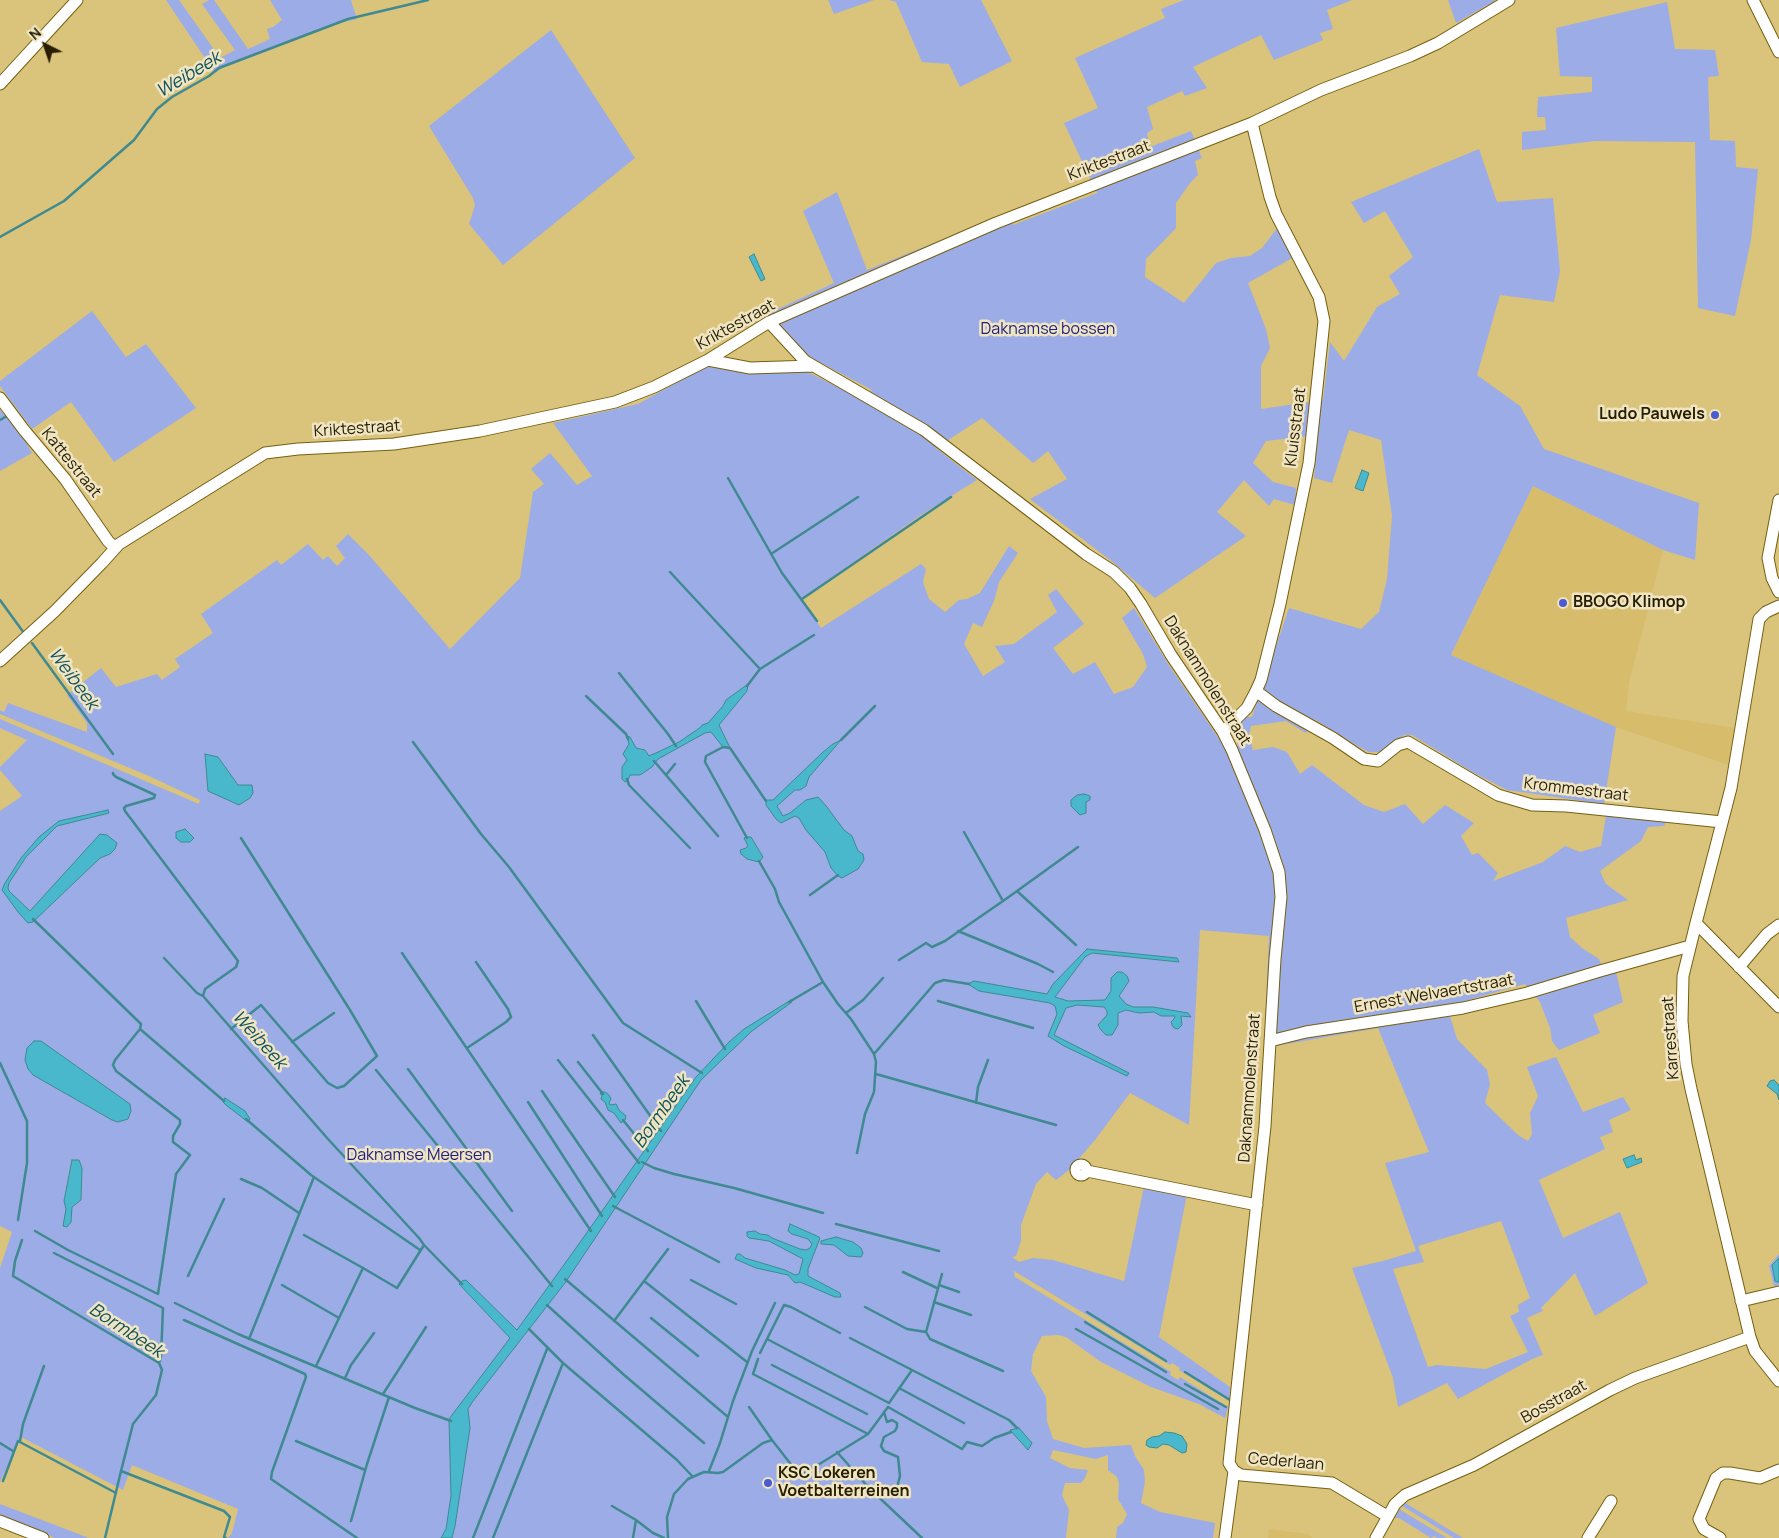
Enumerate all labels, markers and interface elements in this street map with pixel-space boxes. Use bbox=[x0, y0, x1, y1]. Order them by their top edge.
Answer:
north arrow bbox=[20, 20, 70, 70]
text: N bbox=[25, 23, 45, 44]
water label: Weibeek bbox=[153, 47, 225, 103]
street label: Kriktestraat bbox=[1065, 136, 1153, 186]
street label: Kriktestraat bbox=[693, 296, 779, 354]
park label: Daknamse bossen bbox=[981, 320, 1115, 340]
street label: Kluisstraat bbox=[1282, 386, 1310, 468]
place label: Ludo Pauwels bbox=[1599, 405, 1705, 425]
marker: Ludo Pauwels bbox=[1709, 409, 1721, 421]
street label: Kriktestraat bbox=[313, 416, 401, 442]
street label: Kattestraat bbox=[37, 424, 105, 502]
place label: BBOGO Klimop bbox=[1573, 593, 1685, 613]
marker: BBOGO Klimop bbox=[1557, 597, 1569, 609]
street label: Daknammolenstraat bbox=[1159, 613, 1255, 749]
water label: Weibeek bbox=[43, 644, 103, 714]
street label: Krommestraat bbox=[1523, 774, 1629, 806]
street label: Ernest Welvaertstraat bbox=[1353, 971, 1515, 1017]
street label: Karrestraat bbox=[1659, 996, 1683, 1080]
water label: Weibeek bbox=[227, 1006, 291, 1074]
street label: Daknammolenstraat bbox=[1235, 1013, 1265, 1163]
water label: Bormbeek bbox=[629, 1071, 695, 1153]
park label: Daknamse Meersen bbox=[346, 1146, 492, 1166]
water label: Bormbeek bbox=[85, 1299, 167, 1363]
street label: Bosstraat bbox=[1518, 1376, 1590, 1428]
street label: Cederlaan bbox=[1247, 1449, 1325, 1475]
place label: KSC Lokeren Voetbalterreinen bbox=[778, 1464, 909, 1502]
marker: KSC Lokeren Voetbalterreinen bbox=[762, 1477, 774, 1489]

